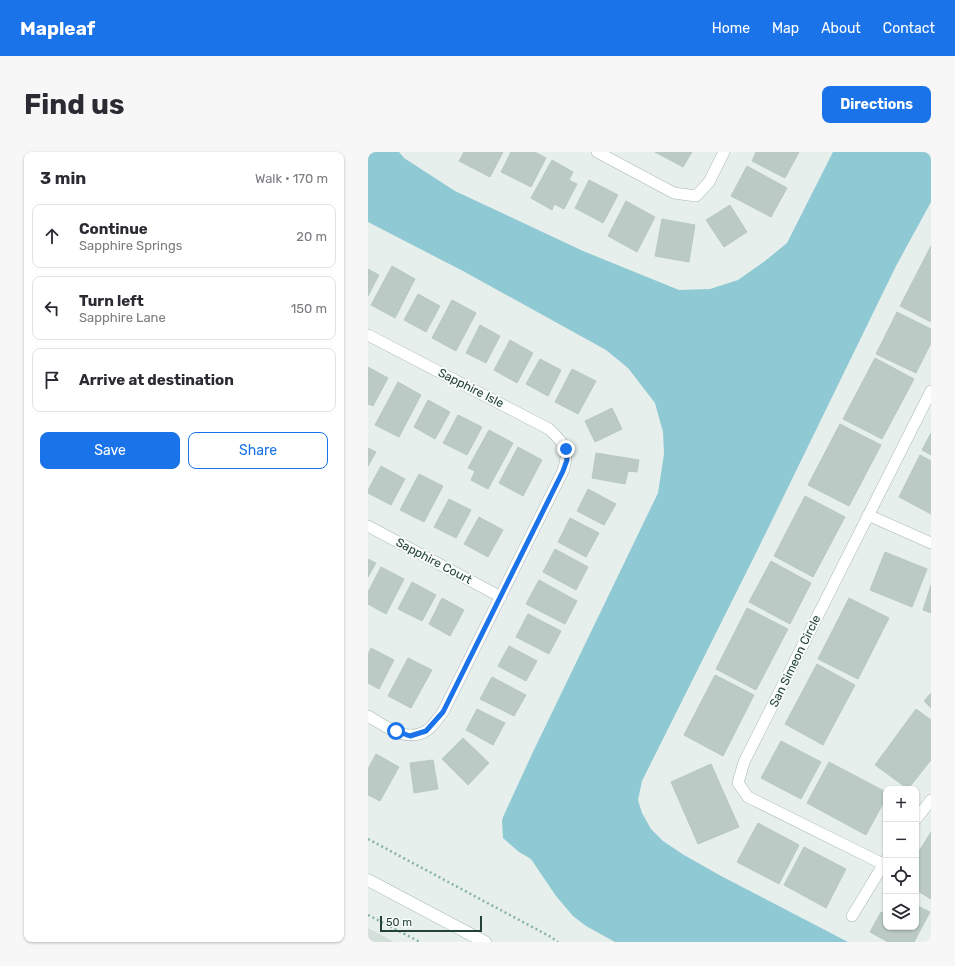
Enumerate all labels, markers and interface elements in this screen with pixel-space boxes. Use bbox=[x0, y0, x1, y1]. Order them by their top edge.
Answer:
text: Mapleaf bbox=[20, 17, 95, 40]
text: Home bbox=[712, 20, 750, 37]
text: Map bbox=[772, 20, 799, 37]
text: About bbox=[821, 20, 861, 37]
text: Contact bbox=[883, 20, 935, 37]
button: Directions bbox=[822, 86, 931, 123]
text: Find us bbox=[24, 88, 124, 121]
text: 3 min bbox=[40, 168, 86, 188]
text: Walk · 170 m bbox=[255, 171, 328, 186]
text: Continue bbox=[79, 220, 148, 238]
icon: ahead bbox=[41, 225, 63, 247]
text: 20 m bbox=[296, 229, 327, 244]
text: Sapphire Springs bbox=[79, 238, 182, 253]
text: Turn left bbox=[79, 292, 144, 310]
icon: left bbox=[41, 297, 63, 319]
text: 150 m bbox=[291, 301, 327, 316]
text: Sapphire Lane bbox=[79, 310, 166, 325]
street label: Sapphire Isle bbox=[436, 365, 506, 411]
icon: arrive bbox=[41, 369, 63, 391]
text: Arrive at destination bbox=[79, 371, 234, 389]
button: Save bbox=[40, 432, 180, 469]
button: Share bbox=[188, 432, 328, 469]
route end bbox=[557, 440, 575, 458]
street label: Sapphire Court bbox=[394, 535, 475, 587]
street label: San Simeon Circle bbox=[767, 612, 823, 709]
route start bbox=[387, 722, 405, 740]
map controls bbox=[883, 786, 919, 930]
button: + bbox=[883, 786, 919, 822]
button: − bbox=[883, 822, 919, 858]
button: locate bbox=[883, 858, 919, 894]
button: layers bbox=[883, 894, 919, 930]
scale bar bbox=[380, 914, 482, 933]
text: 50 m bbox=[386, 916, 412, 929]

